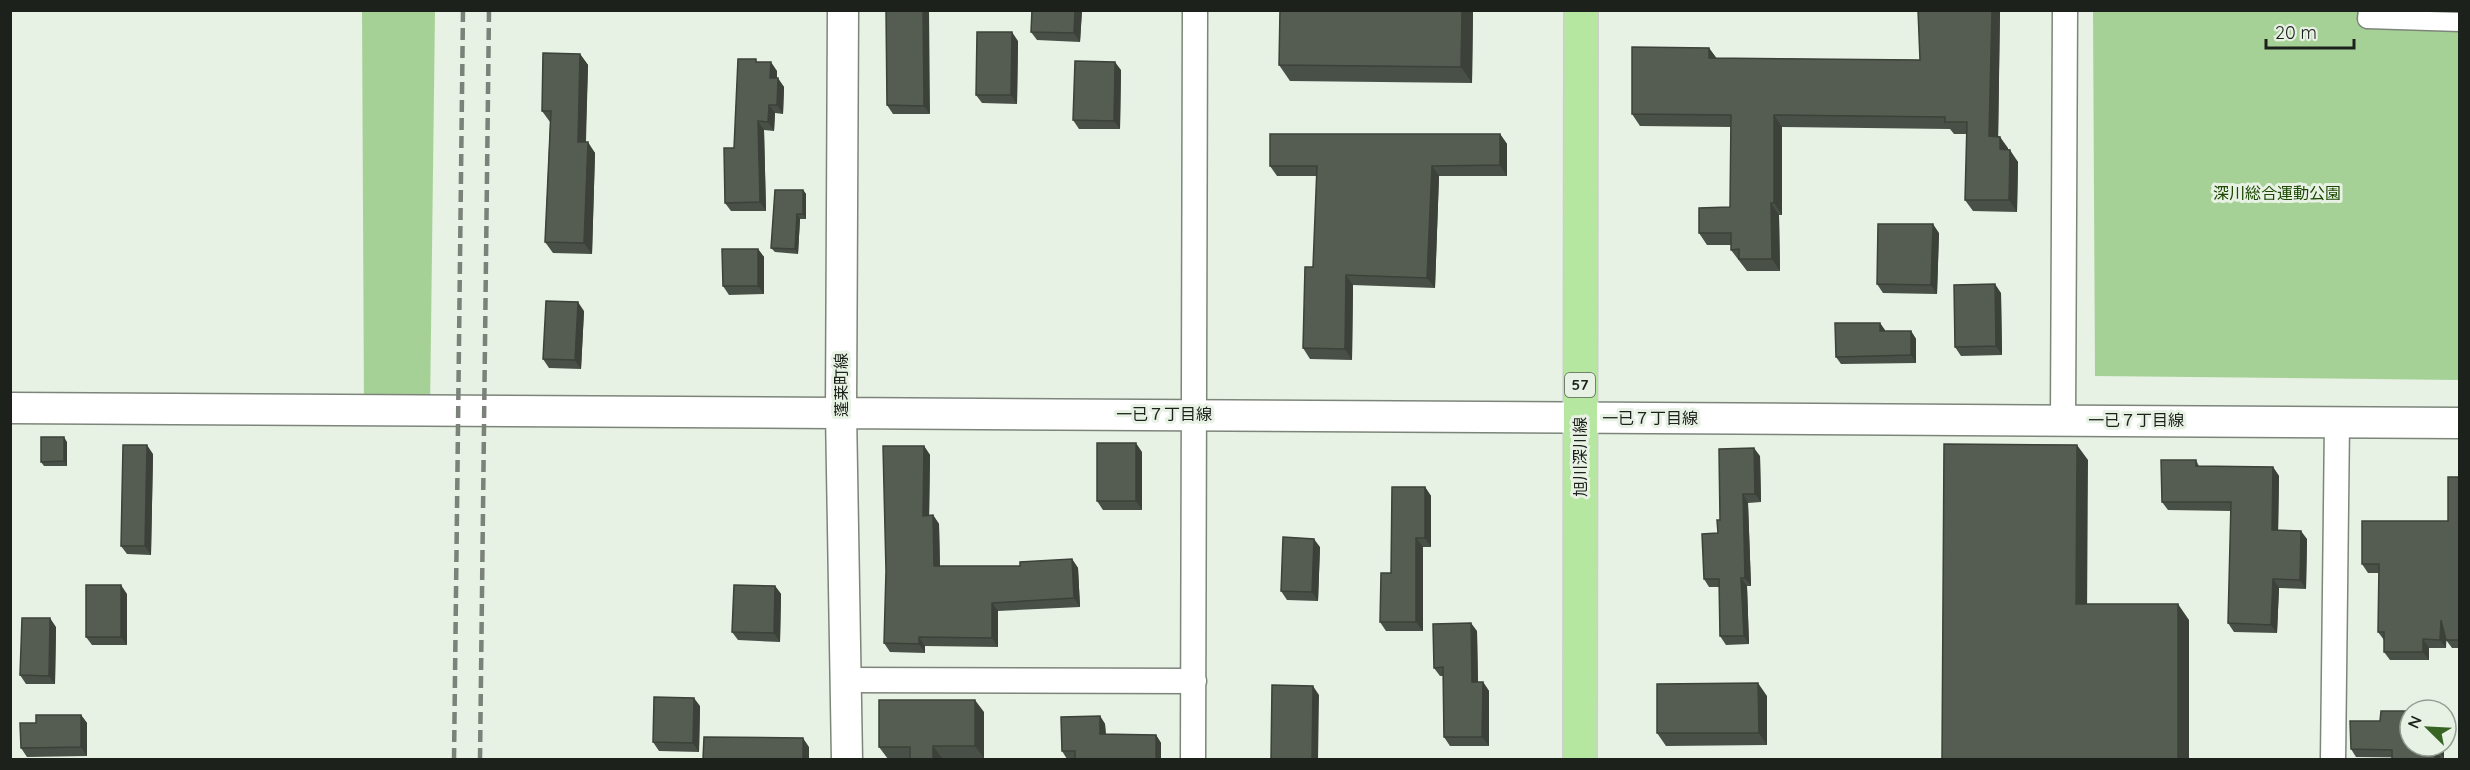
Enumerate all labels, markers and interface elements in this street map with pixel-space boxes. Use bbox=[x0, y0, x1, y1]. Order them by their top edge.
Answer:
scale bar bbox=[2266, 12, 2354, 50]
text: 20 m bbox=[2275, 21, 2317, 44]
park label: 深川総合運動公園 bbox=[2213, 183, 2341, 203]
street label: 蓬莱町線 bbox=[831, 353, 851, 417]
road number: 57 bbox=[1565, 373, 1595, 397]
street label: 一已７丁目線 bbox=[1116, 404, 1212, 424]
street label: 一已７丁目線 bbox=[1602, 408, 1698, 428]
street label: 一已７丁目線 bbox=[2088, 410, 2184, 430]
street label: 旭川深川線 bbox=[1570, 417, 1590, 497]
north arrow bbox=[2398, 698, 2458, 758]
text: N bbox=[2403, 712, 2426, 731]

